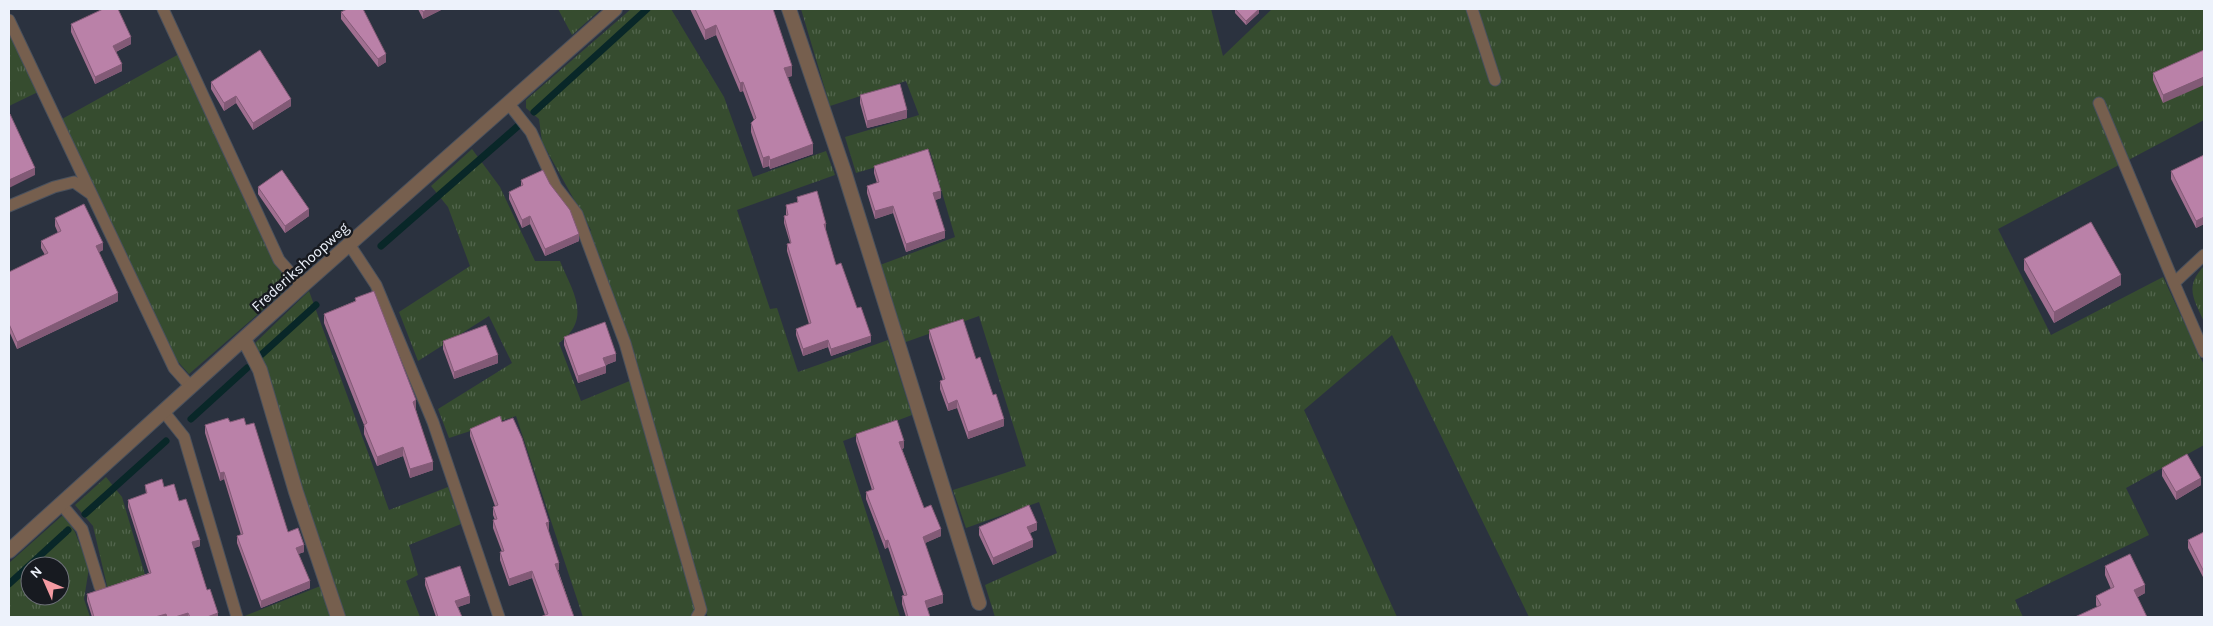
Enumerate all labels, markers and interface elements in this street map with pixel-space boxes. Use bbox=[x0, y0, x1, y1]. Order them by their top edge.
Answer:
street label: Frederikshoopweg bbox=[248, 218, 353, 316]
north arrow bbox=[20, 556, 70, 606]
text: N bbox=[27, 563, 46, 582]

